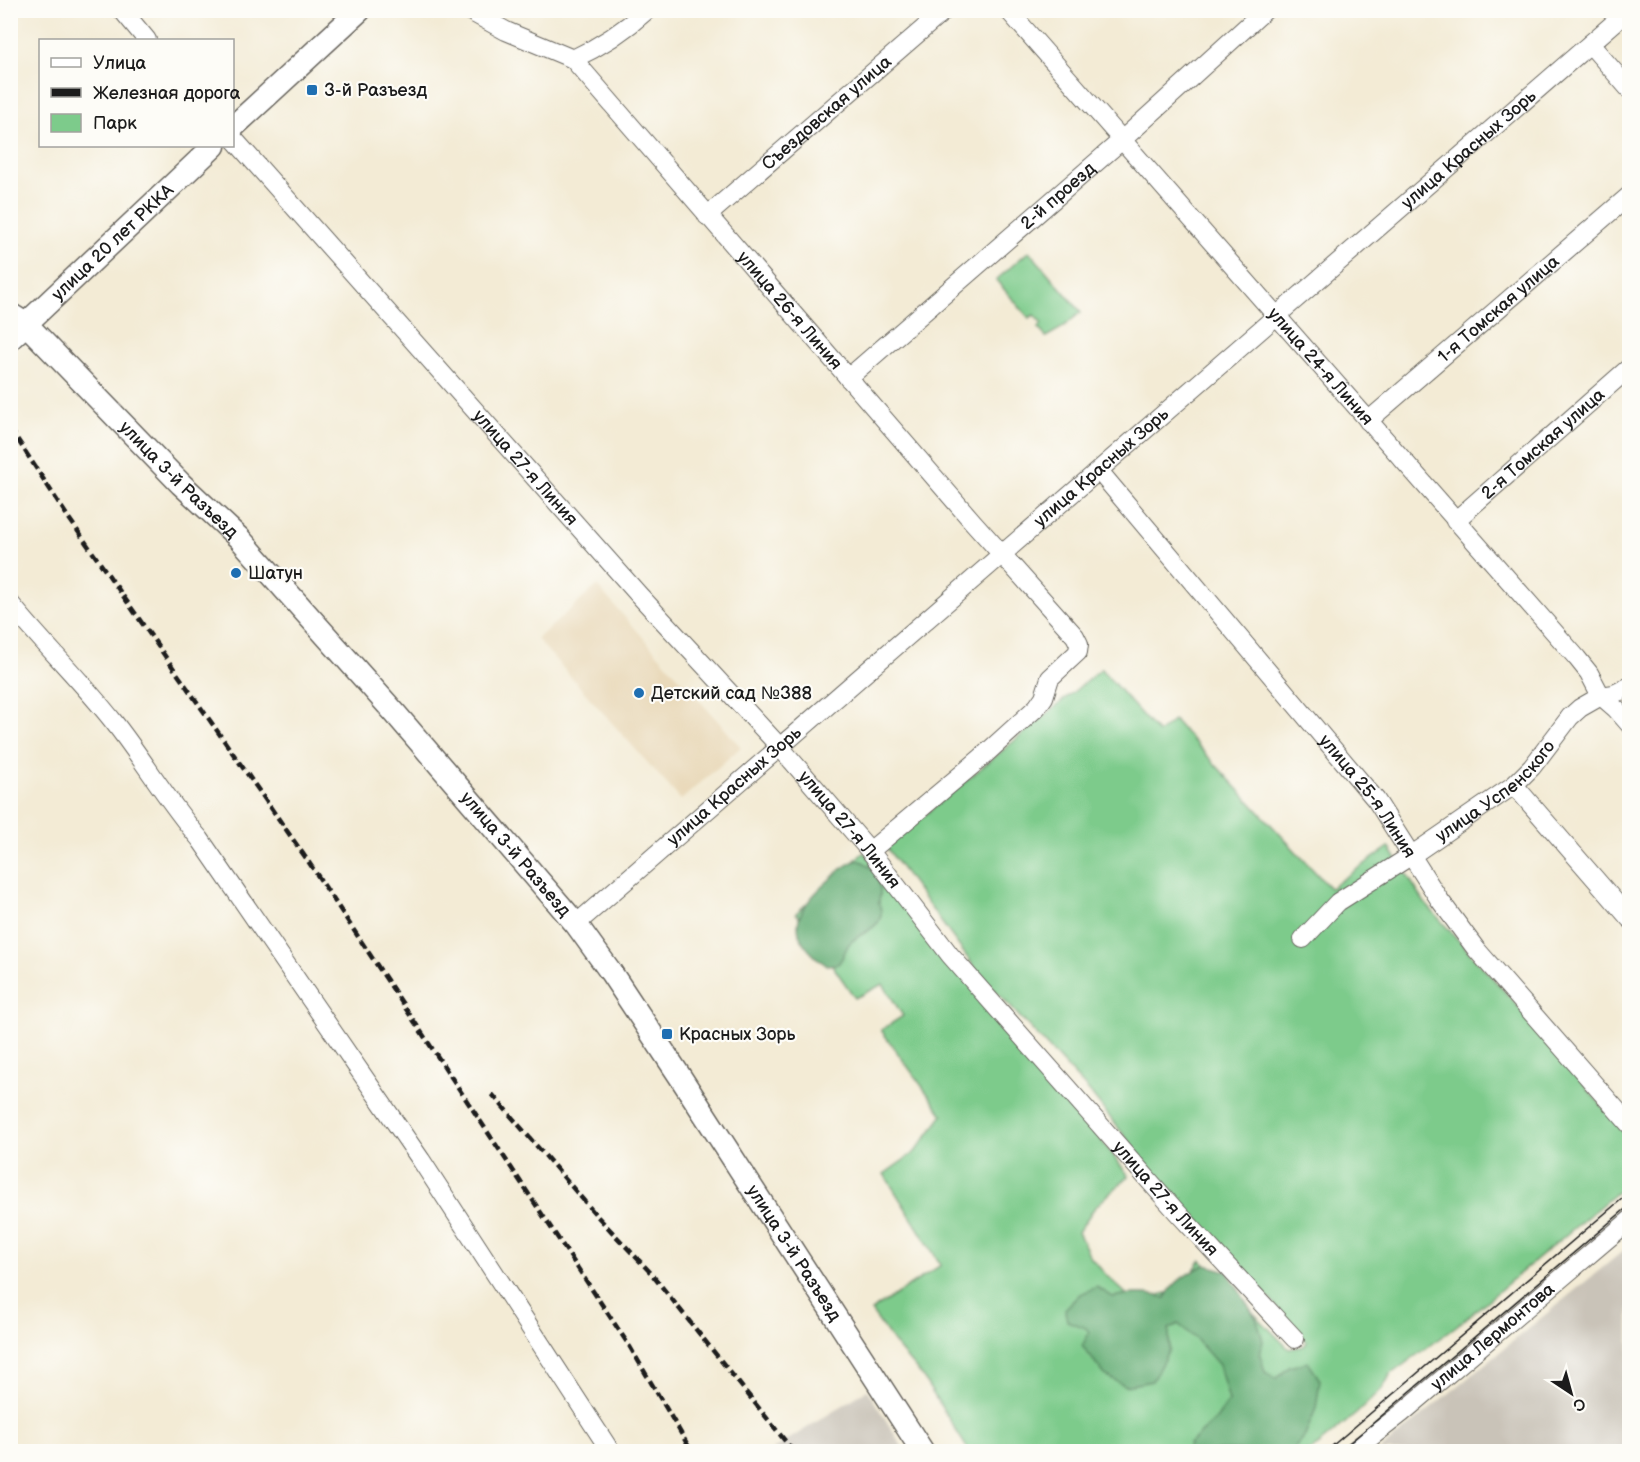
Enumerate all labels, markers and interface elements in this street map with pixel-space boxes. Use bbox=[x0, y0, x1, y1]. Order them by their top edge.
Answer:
legend bbox=[39, 39, 234, 147]
street label: Съездовская улица bbox=[757, 51, 896, 174]
text: Улица bbox=[93, 53, 147, 74]
place label: 3-й Разъезд bbox=[324, 80, 427, 101]
text: Железная дорога bbox=[93, 83, 241, 104]
marker: 3-й Разъезд bbox=[305, 83, 319, 97]
street label: улица Красных Зорь bbox=[1397, 85, 1540, 213]
text: Парк bbox=[93, 113, 137, 134]
street label: 2-й проезд bbox=[1016, 158, 1100, 234]
street label: улица 20 лет РККА bbox=[47, 179, 178, 305]
street label: улица 26-я Линия bbox=[733, 247, 847, 374]
street label: 1-я Томская улица bbox=[1433, 250, 1564, 367]
street label: улица 24-я Линия bbox=[1264, 303, 1378, 429]
street label: 2-я Томская улица bbox=[1477, 384, 1609, 504]
street label: улица Красных Зорь bbox=[1030, 403, 1173, 531]
street label: улица 27-я Линия bbox=[469, 405, 582, 529]
street label: улица 3-й Разъезд bbox=[115, 417, 243, 542]
place label: Шатун bbox=[248, 563, 303, 584]
marker: Шатун bbox=[229, 566, 243, 580]
place label: Детский сад №388 bbox=[651, 683, 812, 704]
marker: Детский сад №388 bbox=[632, 686, 646, 700]
street label: улица Красных Зорь bbox=[663, 722, 806, 850]
street label: улица 25-я Линия bbox=[1315, 730, 1420, 862]
street label: улица Успенского bbox=[1431, 736, 1559, 846]
street label: улица 27-я Линия bbox=[794, 766, 905, 892]
street label: улица 3-й Разъезд bbox=[456, 787, 575, 921]
place label: Красных Зорь bbox=[679, 1024, 795, 1045]
marker: Красных Зорь bbox=[660, 1027, 674, 1041]
street label: улица 27-я Линия bbox=[1109, 1137, 1223, 1260]
street label: улица 3-й Разъезд bbox=[742, 1181, 846, 1325]
street label: улица Лермонтова bbox=[1426, 1278, 1559, 1395]
north arrow bbox=[1541, 1363, 1601, 1423]
text: С bbox=[1569, 1393, 1589, 1415]

